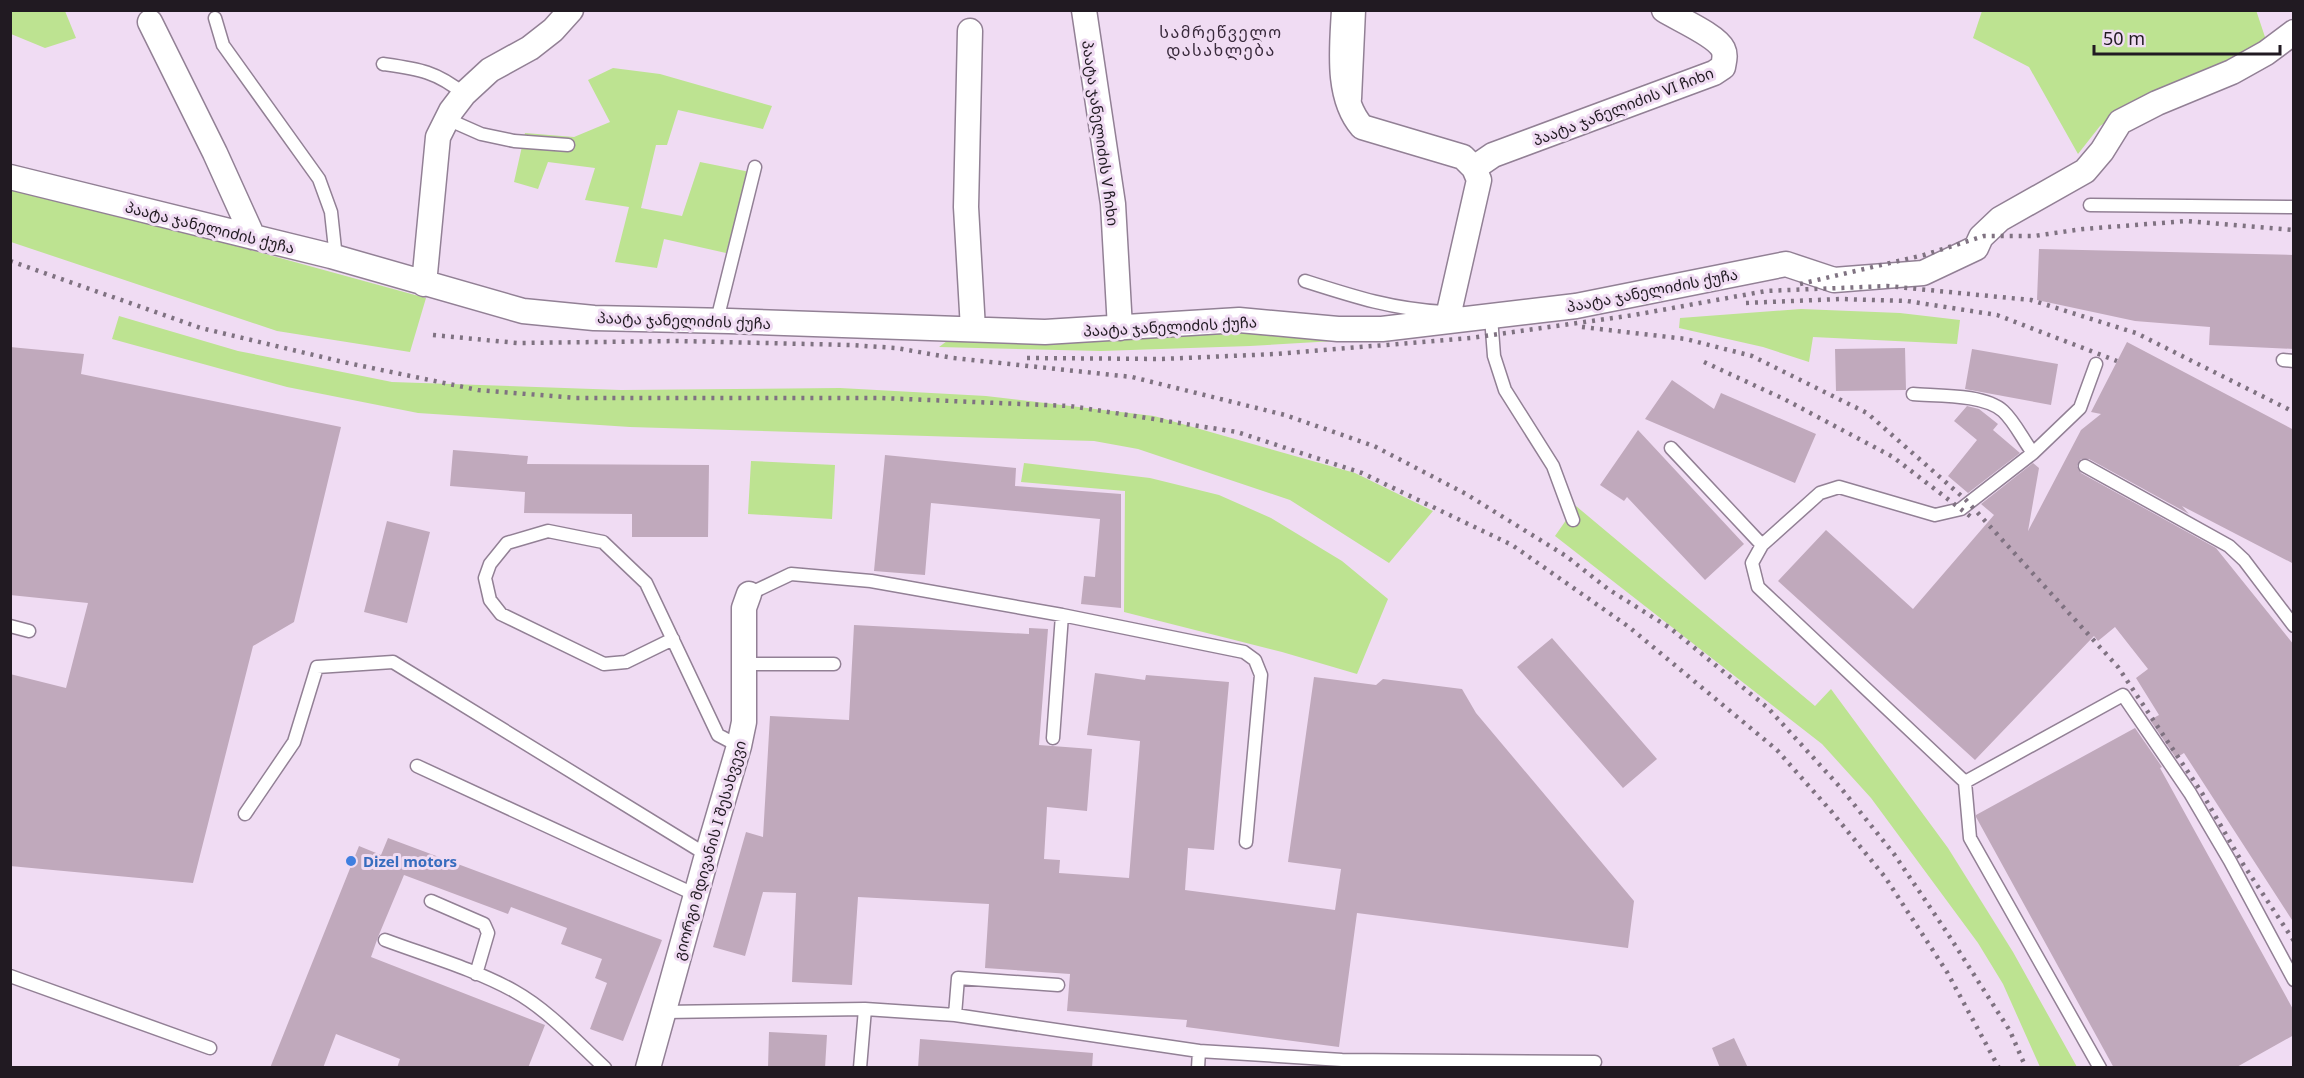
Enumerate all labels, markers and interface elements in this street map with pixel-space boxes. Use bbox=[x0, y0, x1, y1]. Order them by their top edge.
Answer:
scale bar bbox=[2094, 18, 2280, 56]
district label: სამრეწველო დასახლება bbox=[1159, 21, 1283, 61]
text: 50 m bbox=[2103, 26, 2145, 50]
street label: პაატა ჯანელიძის V ჩიხი bbox=[1078, 39, 1124, 227]
street label: პაატა ჯანელიძის VI ჩიხი bbox=[1530, 62, 1716, 150]
street label: პაატა ჯანელიძის ქუჩა bbox=[123, 196, 297, 258]
street label: პაატა ჯანელიძის ქუჩა bbox=[1565, 264, 1739, 316]
street label: პაატა ჯანელიძის ქუჩა bbox=[597, 307, 771, 333]
street label: პაატა ჯანელიძის ქუჩა bbox=[1083, 311, 1257, 341]
street label: გიორგი მდივანის I შესახვევი bbox=[668, 738, 750, 962]
place label: Dizel motors bbox=[363, 851, 457, 871]
marker: Dizel motors bbox=[344, 854, 358, 868]

